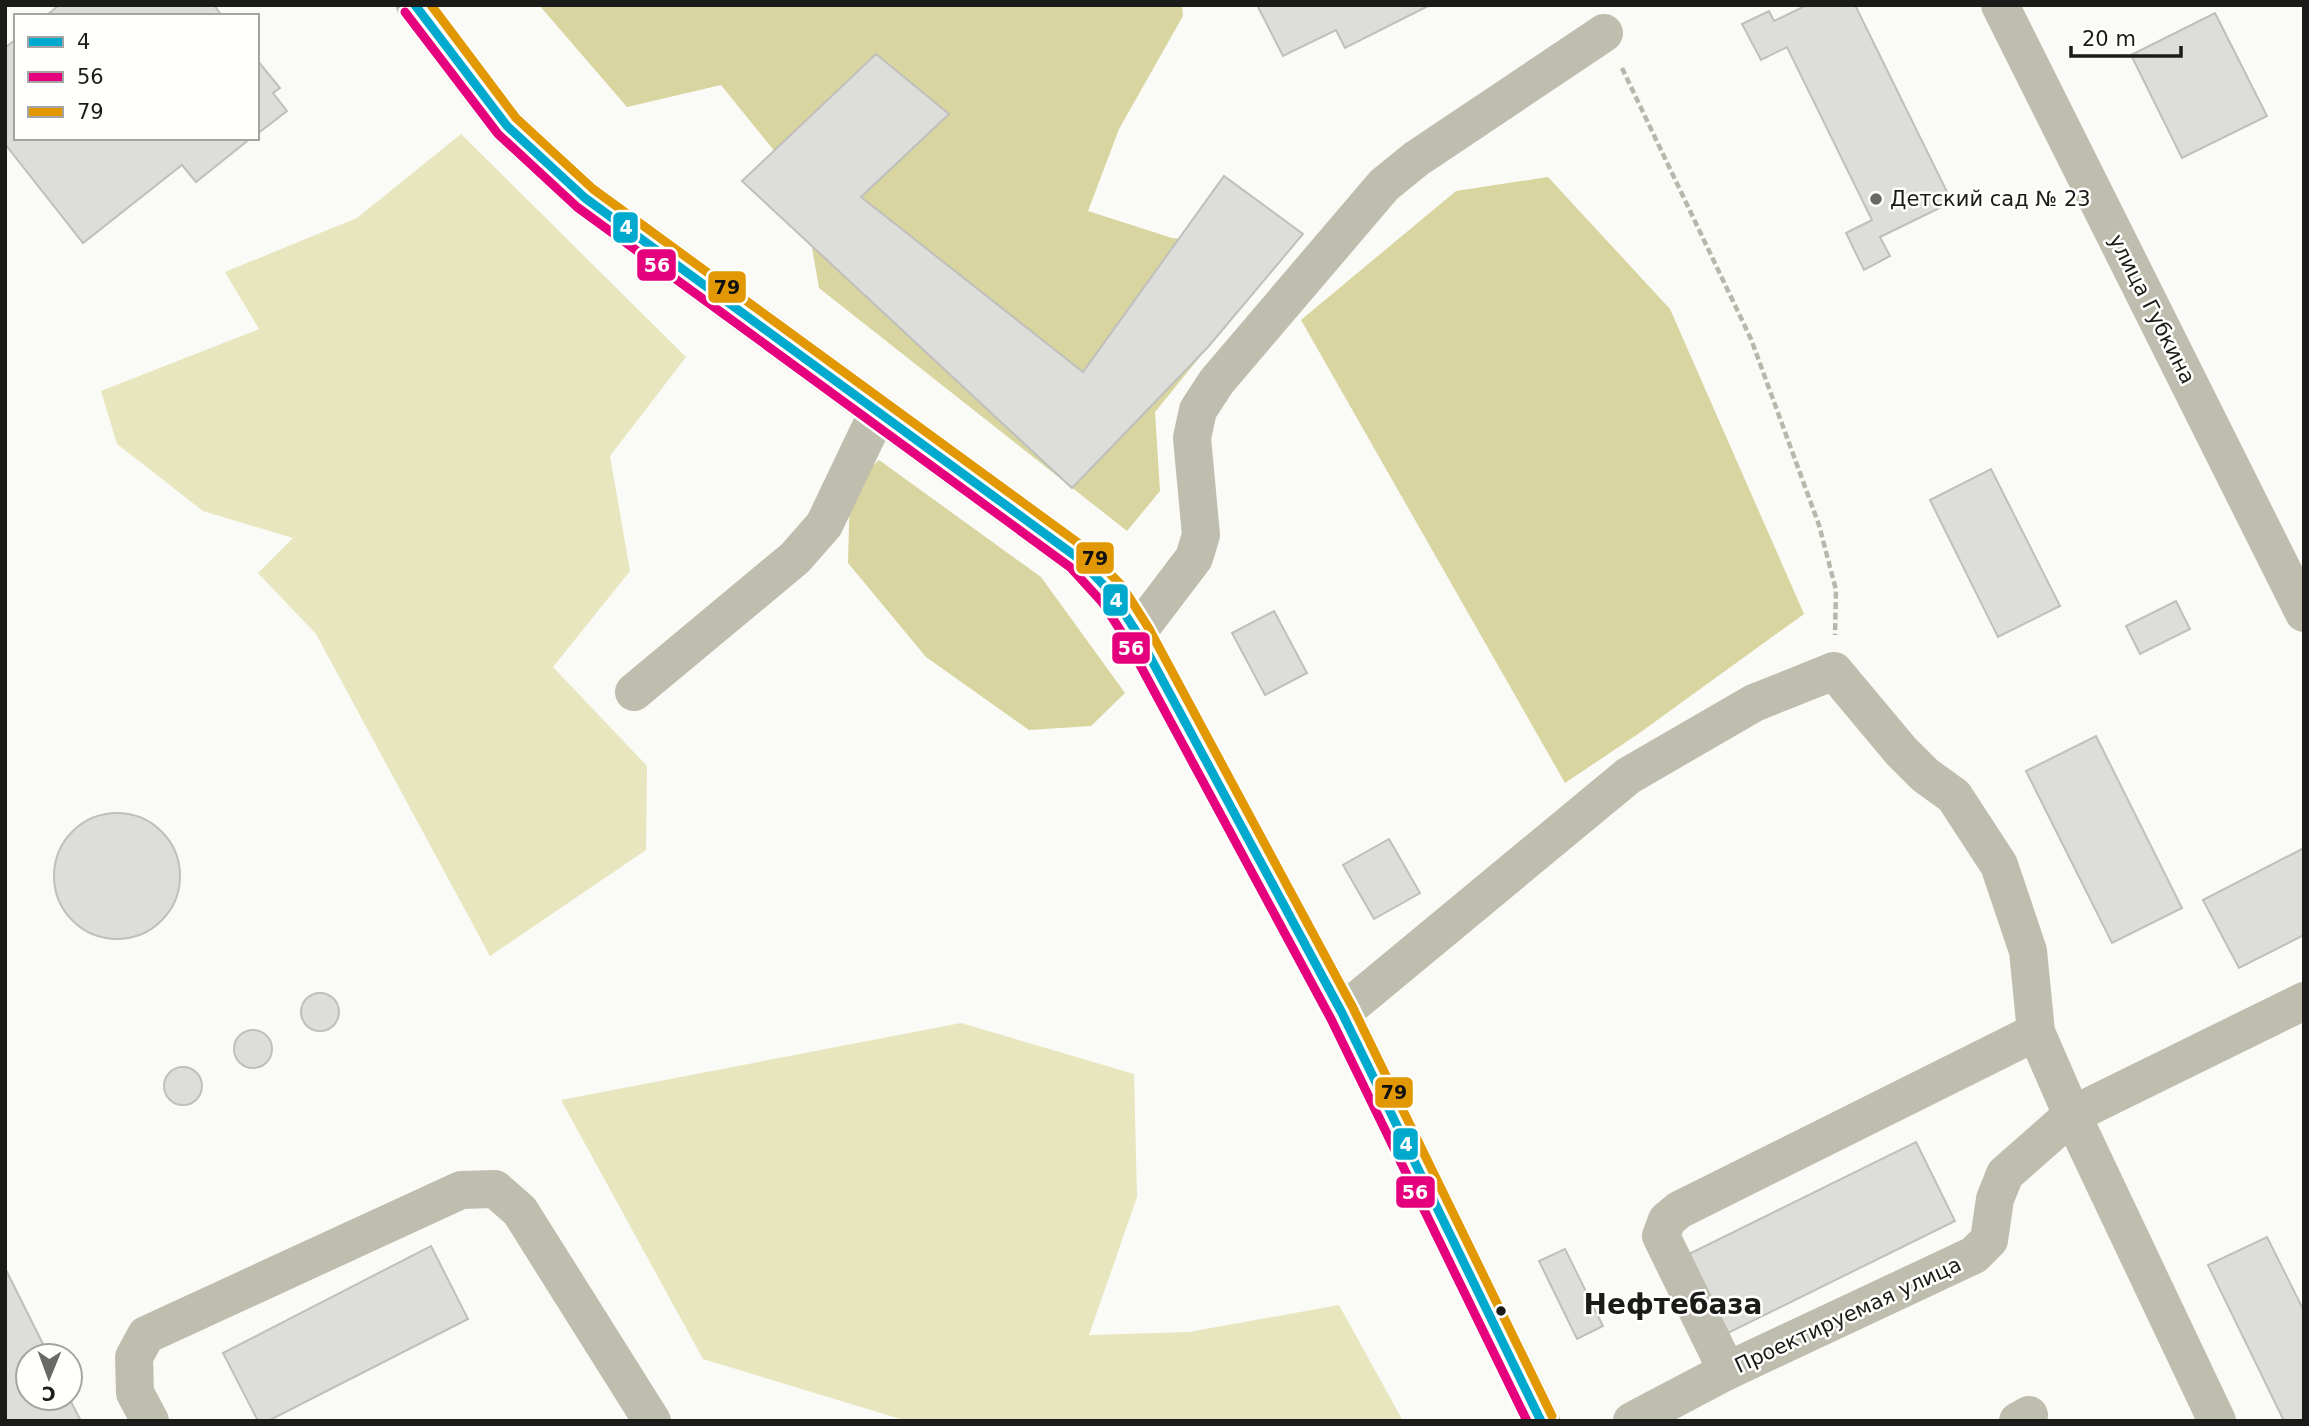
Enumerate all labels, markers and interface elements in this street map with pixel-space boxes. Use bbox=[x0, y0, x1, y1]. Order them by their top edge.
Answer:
legend bbox=[14, 14, 259, 140]
scale bar bbox=[2071, 14, 2181, 58]
text: 20 m bbox=[2082, 27, 2136, 51]
text: 4 bbox=[77, 30, 90, 54]
text: 56 bbox=[77, 65, 104, 89]
text: 79 bbox=[77, 100, 104, 124]
place label: Детский сад № 23 bbox=[1890, 187, 2091, 211]
marker: Детский сад № 23 bbox=[1868, 191, 1884, 207]
line badge: 4 bbox=[612, 211, 639, 244]
text: 4 bbox=[619, 216, 633, 238]
street label: улица Губкина bbox=[2104, 230, 2200, 388]
line badge: 56 bbox=[636, 248, 677, 282]
text: 56 bbox=[644, 254, 670, 276]
line badge: 79 bbox=[707, 270, 747, 304]
text: 79 bbox=[714, 276, 740, 298]
line badge: 79 bbox=[1075, 541, 1115, 575]
text: 79 bbox=[1082, 547, 1108, 569]
line badge: 4 bbox=[1102, 583, 1129, 617]
text: 4 bbox=[1109, 589, 1123, 611]
line badge: 56 bbox=[1111, 631, 1151, 665]
text: 56 bbox=[1118, 637, 1144, 659]
line badge: 79 bbox=[1374, 1076, 1414, 1109]
text: 79 bbox=[1381, 1081, 1407, 1103]
line badge: 4 bbox=[1392, 1127, 1419, 1161]
text: 4 bbox=[1399, 1133, 1413, 1155]
line badge: 56 bbox=[1395, 1175, 1436, 1209]
text: 56 bbox=[1402, 1181, 1428, 1203]
street label: Проектируемая улица bbox=[1731, 1252, 1965, 1378]
district label: Нефтебаза bbox=[1583, 1288, 1763, 1321]
unlabelled marker bbox=[1494, 1304, 1508, 1318]
north arrow bbox=[14, 1342, 84, 1412]
text: С bbox=[42, 1383, 56, 1405]

